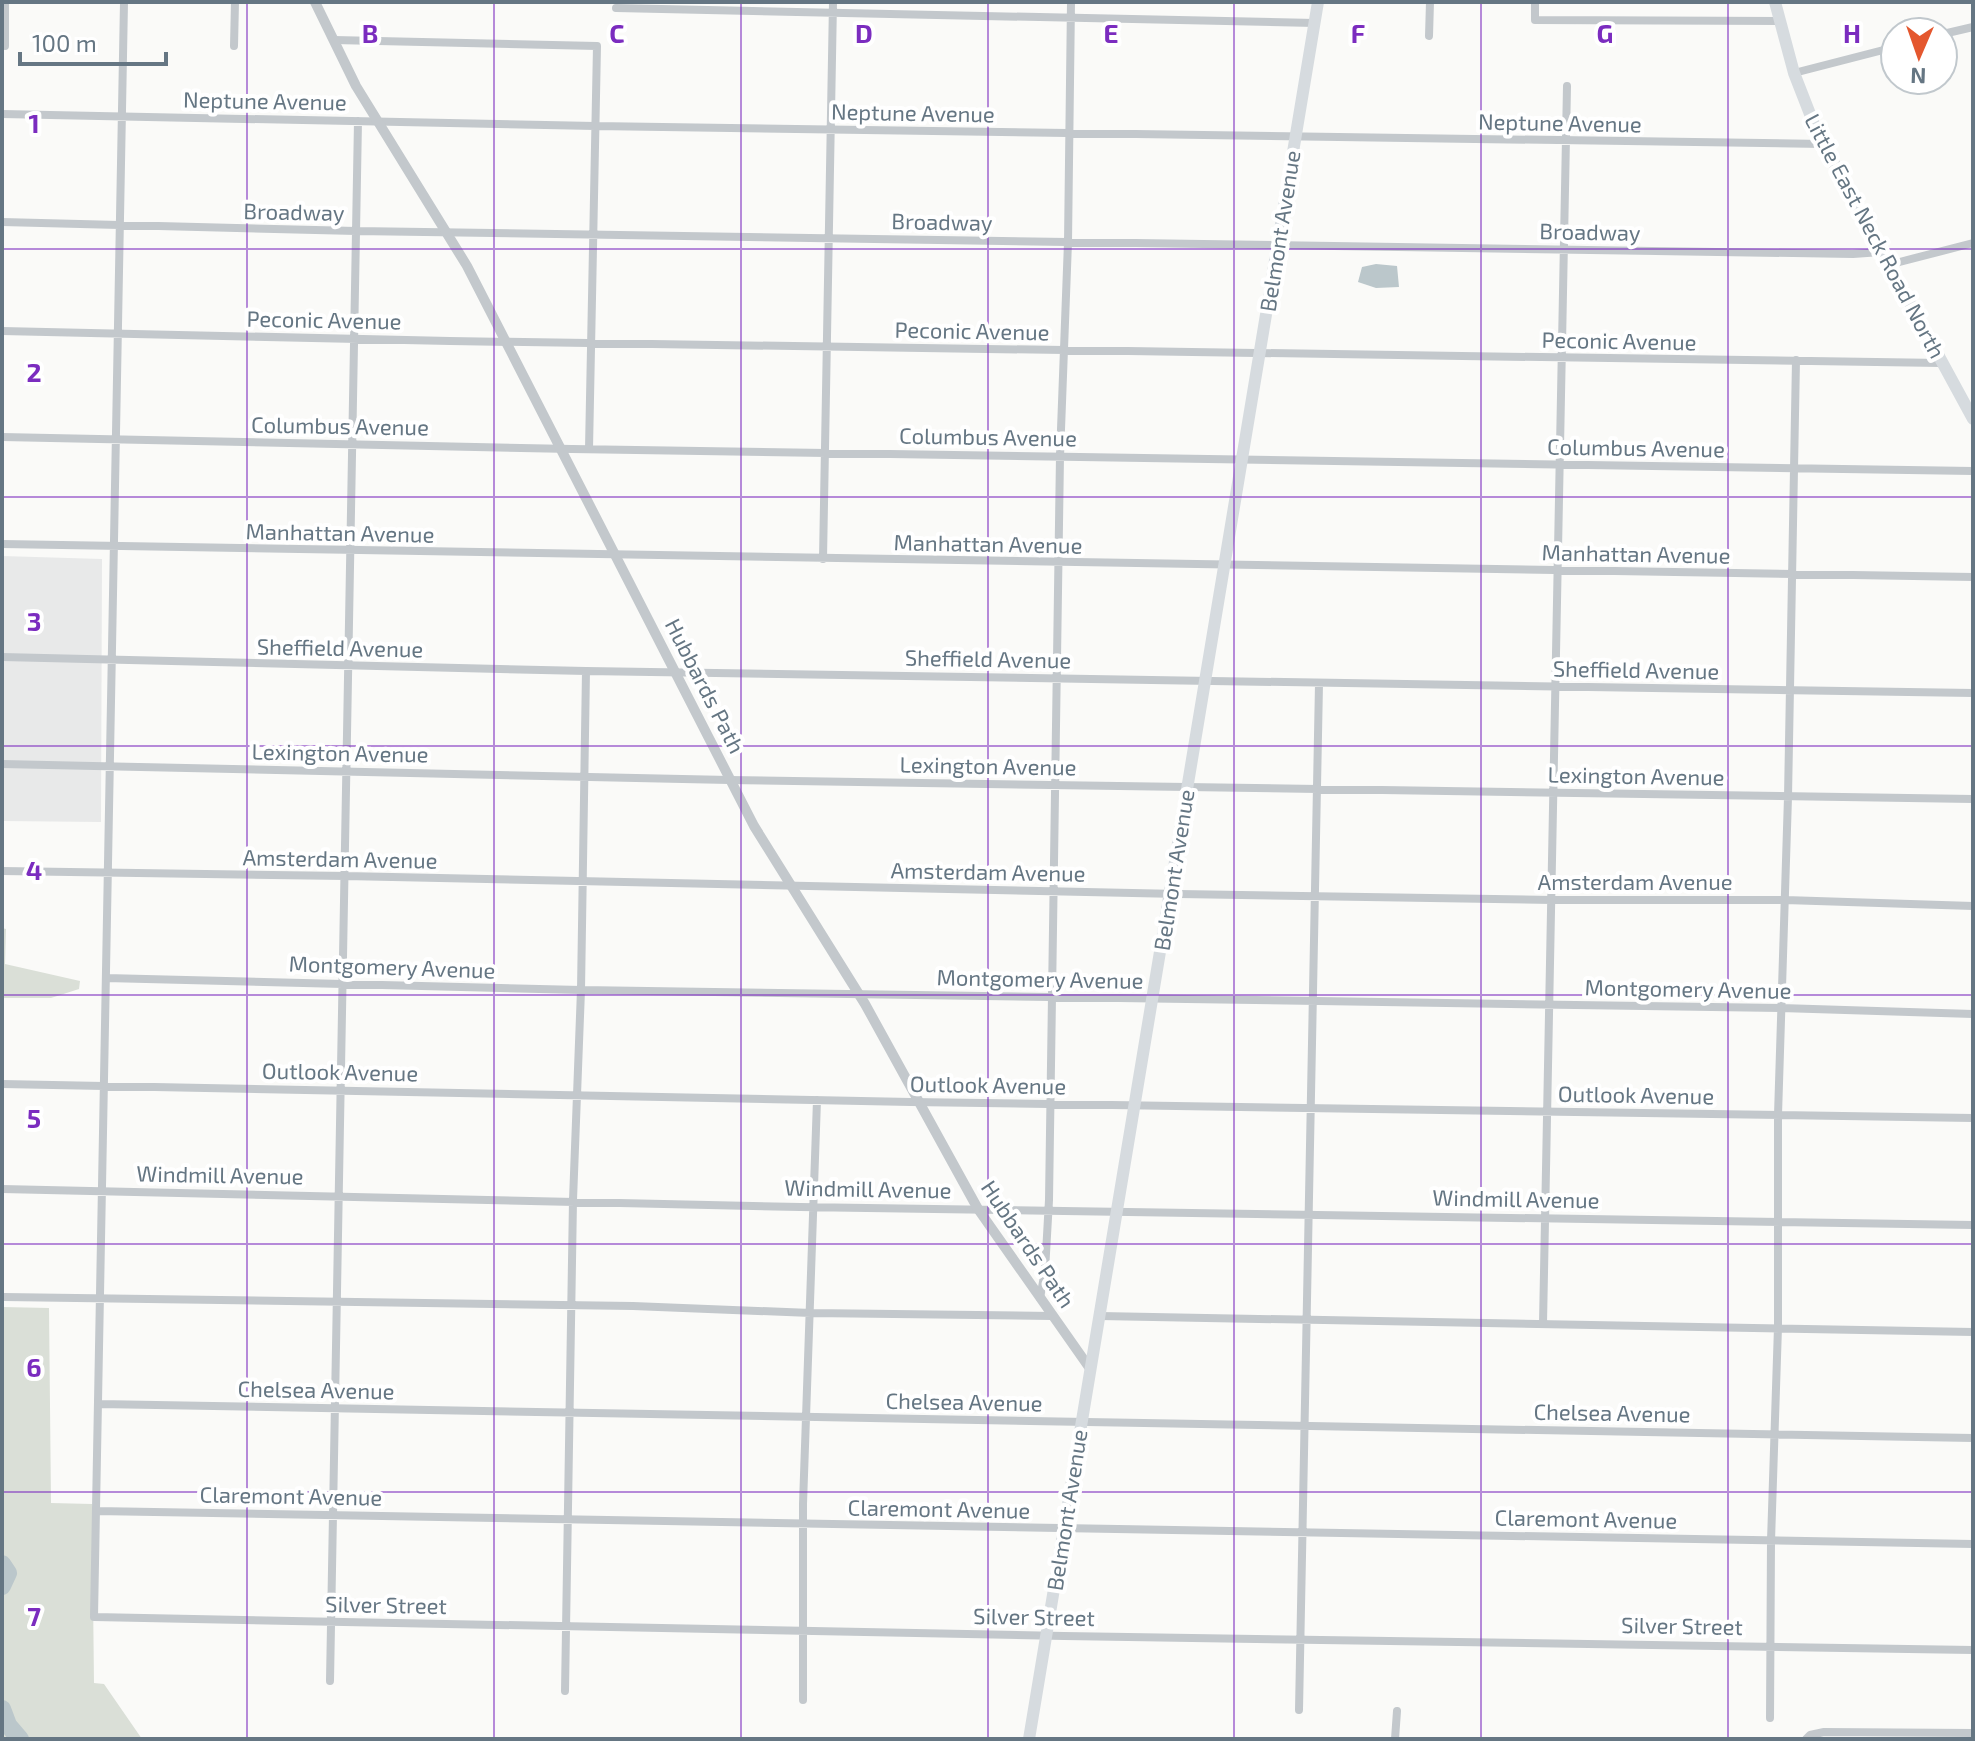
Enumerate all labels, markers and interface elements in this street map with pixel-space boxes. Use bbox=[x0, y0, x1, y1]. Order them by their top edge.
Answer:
scale bar bbox=[20, 16, 166, 66]
north arrow bbox=[1879, 16, 1959, 96]
text: B bbox=[362, 17, 378, 48]
text: C bbox=[609, 17, 625, 48]
text: D bbox=[855, 17, 873, 48]
text: E bbox=[1103, 17, 1119, 48]
text: F bbox=[1351, 17, 1365, 48]
text: G bbox=[1597, 17, 1613, 48]
text: H bbox=[1843, 17, 1861, 48]
text: 100 m bbox=[32, 28, 97, 57]
text: N bbox=[1910, 64, 1927, 90]
street label: Neptune Avenue bbox=[183, 86, 347, 114]
street label: Neptune Avenue bbox=[831, 98, 995, 126]
text: 1 bbox=[28, 107, 40, 138]
street label: Neptune Avenue bbox=[1478, 108, 1642, 136]
street label: Little East Neck Road North bbox=[1800, 109, 1951, 362]
street label: Belmont Avenue bbox=[1253, 148, 1305, 313]
street label: Broadway bbox=[243, 197, 345, 225]
street label: Broadway bbox=[891, 207, 993, 235]
street label: Broadway bbox=[1539, 217, 1641, 245]
street label: Peconic Avenue bbox=[246, 305, 402, 333]
street label: Peconic Avenue bbox=[894, 316, 1050, 344]
street label: Peconic Avenue bbox=[1541, 326, 1697, 354]
text: 2 bbox=[26, 356, 42, 387]
street label: Columbus Avenue bbox=[251, 410, 429, 440]
street label: Columbus Avenue bbox=[899, 421, 1077, 451]
street label: Columbus Avenue bbox=[1547, 432, 1725, 462]
street label: Manhattan Avenue bbox=[245, 517, 435, 547]
street label: Manhattan Avenue bbox=[893, 528, 1083, 558]
street label: Manhattan Avenue bbox=[1541, 538, 1731, 568]
text: 3 bbox=[27, 605, 41, 636]
street label: Hubbards Path bbox=[661, 614, 751, 757]
street label: Sheffield Avenue bbox=[257, 633, 423, 661]
street label: Sheffield Avenue bbox=[905, 644, 1071, 672]
street label: Sheffield Avenue bbox=[1553, 655, 1719, 683]
street label: Lexington Avenue bbox=[251, 737, 429, 767]
street label: Lexington Avenue bbox=[899, 750, 1077, 780]
street label: Lexington Avenue bbox=[1547, 760, 1725, 790]
street label: Belmont Avenue bbox=[1147, 787, 1199, 952]
street label: Amsterdam Avenue bbox=[242, 843, 438, 873]
text: 4 bbox=[26, 854, 42, 885]
street label: Amsterdam Avenue bbox=[890, 856, 1086, 886]
street label: Amsterdam Avenue bbox=[1538, 868, 1733, 894]
street label: Montgomery Avenue bbox=[288, 949, 496, 983]
street label: Montgomery Avenue bbox=[936, 963, 1144, 993]
street label: Montgomery Avenue bbox=[1584, 973, 1792, 1003]
street label: Outlook Avenue bbox=[262, 1057, 418, 1085]
street label: Outlook Avenue bbox=[910, 1070, 1066, 1098]
street label: Outlook Avenue bbox=[1558, 1080, 1714, 1108]
text: 5 bbox=[27, 1102, 41, 1133]
street label: Windmill Avenue bbox=[136, 1160, 304, 1188]
street label: Windmill Avenue bbox=[784, 1174, 952, 1202]
street label: Hubbards Path bbox=[977, 1175, 1081, 1312]
street label: Windmill Avenue bbox=[1432, 1184, 1600, 1212]
text: 6 bbox=[26, 1351, 42, 1382]
street label: Chelsea Avenue bbox=[237, 1375, 395, 1403]
street label: Chelsea Avenue bbox=[885, 1387, 1043, 1415]
street label: Chelsea Avenue bbox=[1533, 1398, 1691, 1426]
street label: Belmont Avenue bbox=[1040, 1427, 1092, 1592]
street label: Claremont Avenue bbox=[200, 1480, 383, 1510]
street label: Claremont Avenue bbox=[848, 1493, 1031, 1523]
street label: Claremont Avenue bbox=[1495, 1503, 1678, 1533]
street label: Silver Street bbox=[325, 1590, 447, 1618]
text: 7 bbox=[27, 1600, 41, 1631]
street label: Silver Street bbox=[973, 1602, 1095, 1630]
street label: Silver Street bbox=[1621, 1611, 1743, 1639]

